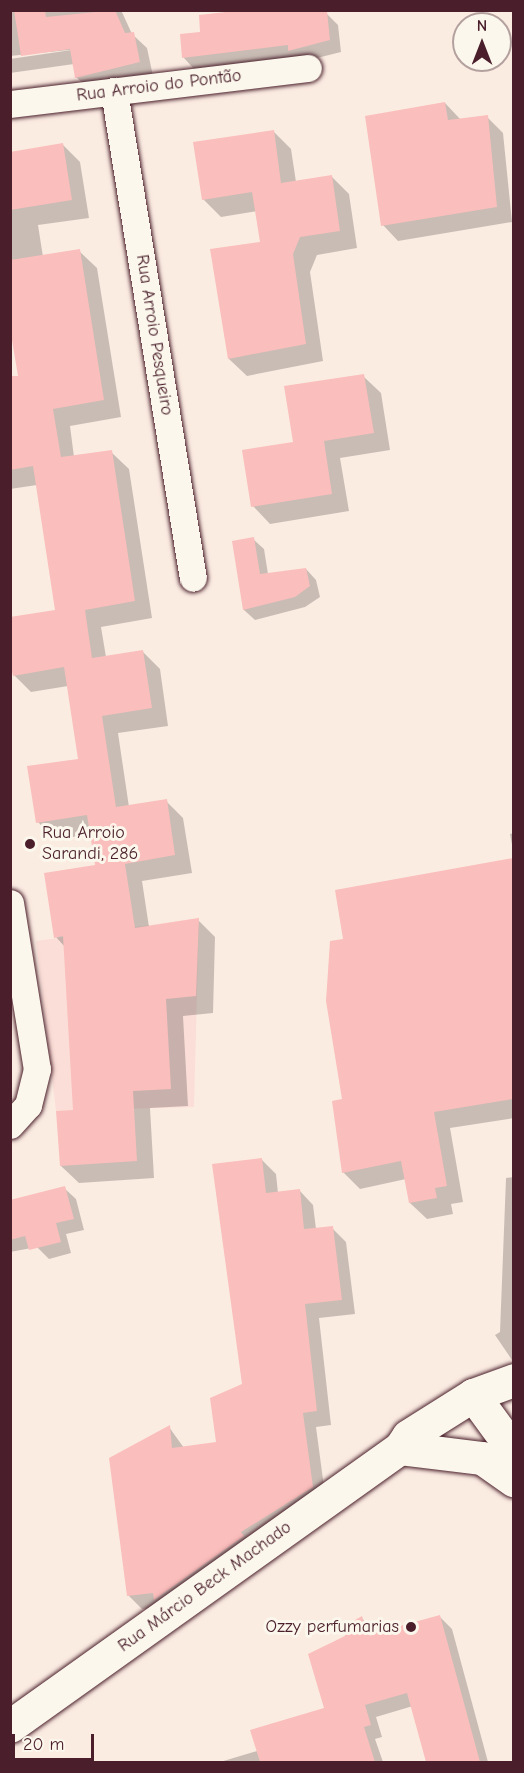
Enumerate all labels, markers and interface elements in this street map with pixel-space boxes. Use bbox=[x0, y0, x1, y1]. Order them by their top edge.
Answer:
north arrow bbox=[452, 12, 512, 72]
text: N bbox=[477, 17, 487, 35]
street label: Rua Arroio do Pontão bbox=[75, 65, 243, 107]
street label: Rua Arroio Pesqueiro bbox=[131, 253, 177, 417]
place label: Rua Arroio Sarandi, 286 bbox=[42, 823, 138, 866]
marker: Rua Arroio Sarandi, 286 bbox=[23, 837, 37, 851]
street label: Rua Márcio Beck Machado bbox=[114, 1517, 296, 1657]
place label: Ozzy perfumarias bbox=[266, 1616, 399, 1638]
marker: Ozzy perfumarias bbox=[404, 1620, 418, 1634]
scale bar bbox=[15, 1722, 98, 1760]
text: 20 m bbox=[23, 1734, 64, 1755]

